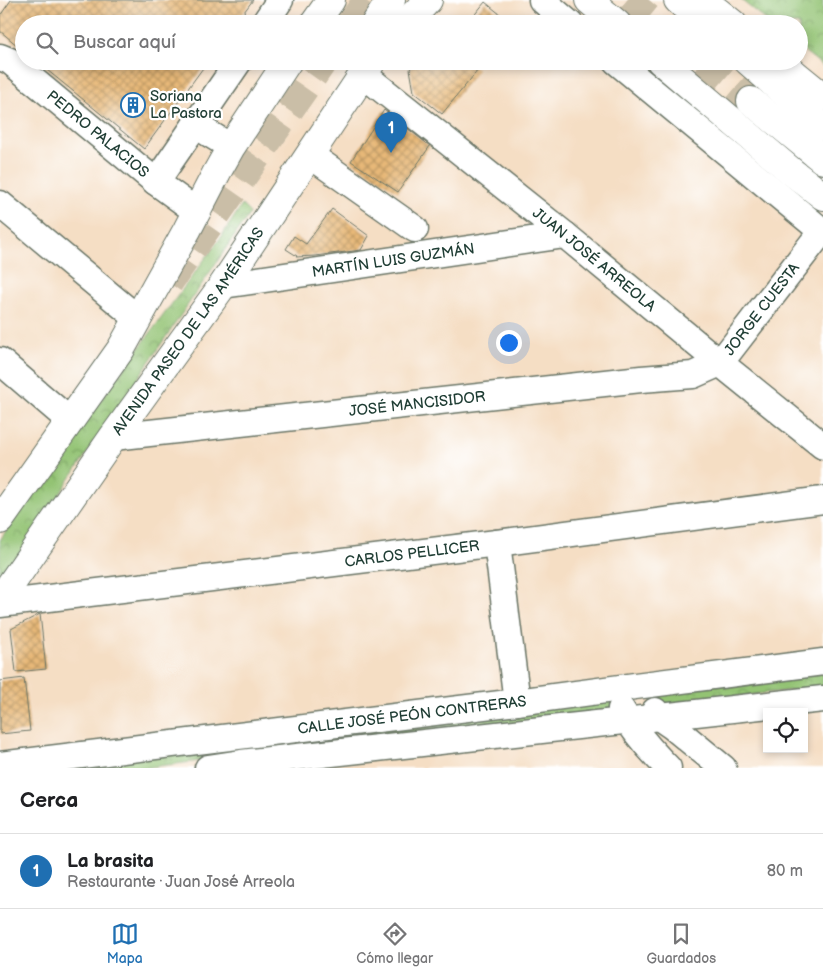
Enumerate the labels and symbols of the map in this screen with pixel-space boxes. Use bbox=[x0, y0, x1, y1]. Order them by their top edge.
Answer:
street label: PEDRO PALACIOS bbox=[43, 86, 153, 182]
place label: Soriana La Pastora bbox=[150, 87, 222, 123]
building icon: Soriana La Pastora bbox=[120, 92, 146, 118]
pin: 1 bbox=[375, 112, 407, 153]
street label: JUAN JOSÉ ARREOLA bbox=[529, 203, 660, 316]
street label: AVENIDA PASEO DE LAS AMÉRICAS bbox=[108, 224, 268, 439]
street label: MARTÍN LUIS GUZMÁN bbox=[311, 239, 476, 281]
street label: JORGE CUESTA bbox=[720, 258, 804, 359]
your location bbox=[496, 330, 522, 356]
street label: JOSÉ MANCISIDOR bbox=[348, 387, 487, 421]
street label: CARLOS PELLICER bbox=[343, 536, 481, 571]
street label: CALLE JOSÉ PEÓN CONTRERAS bbox=[297, 691, 528, 738]

